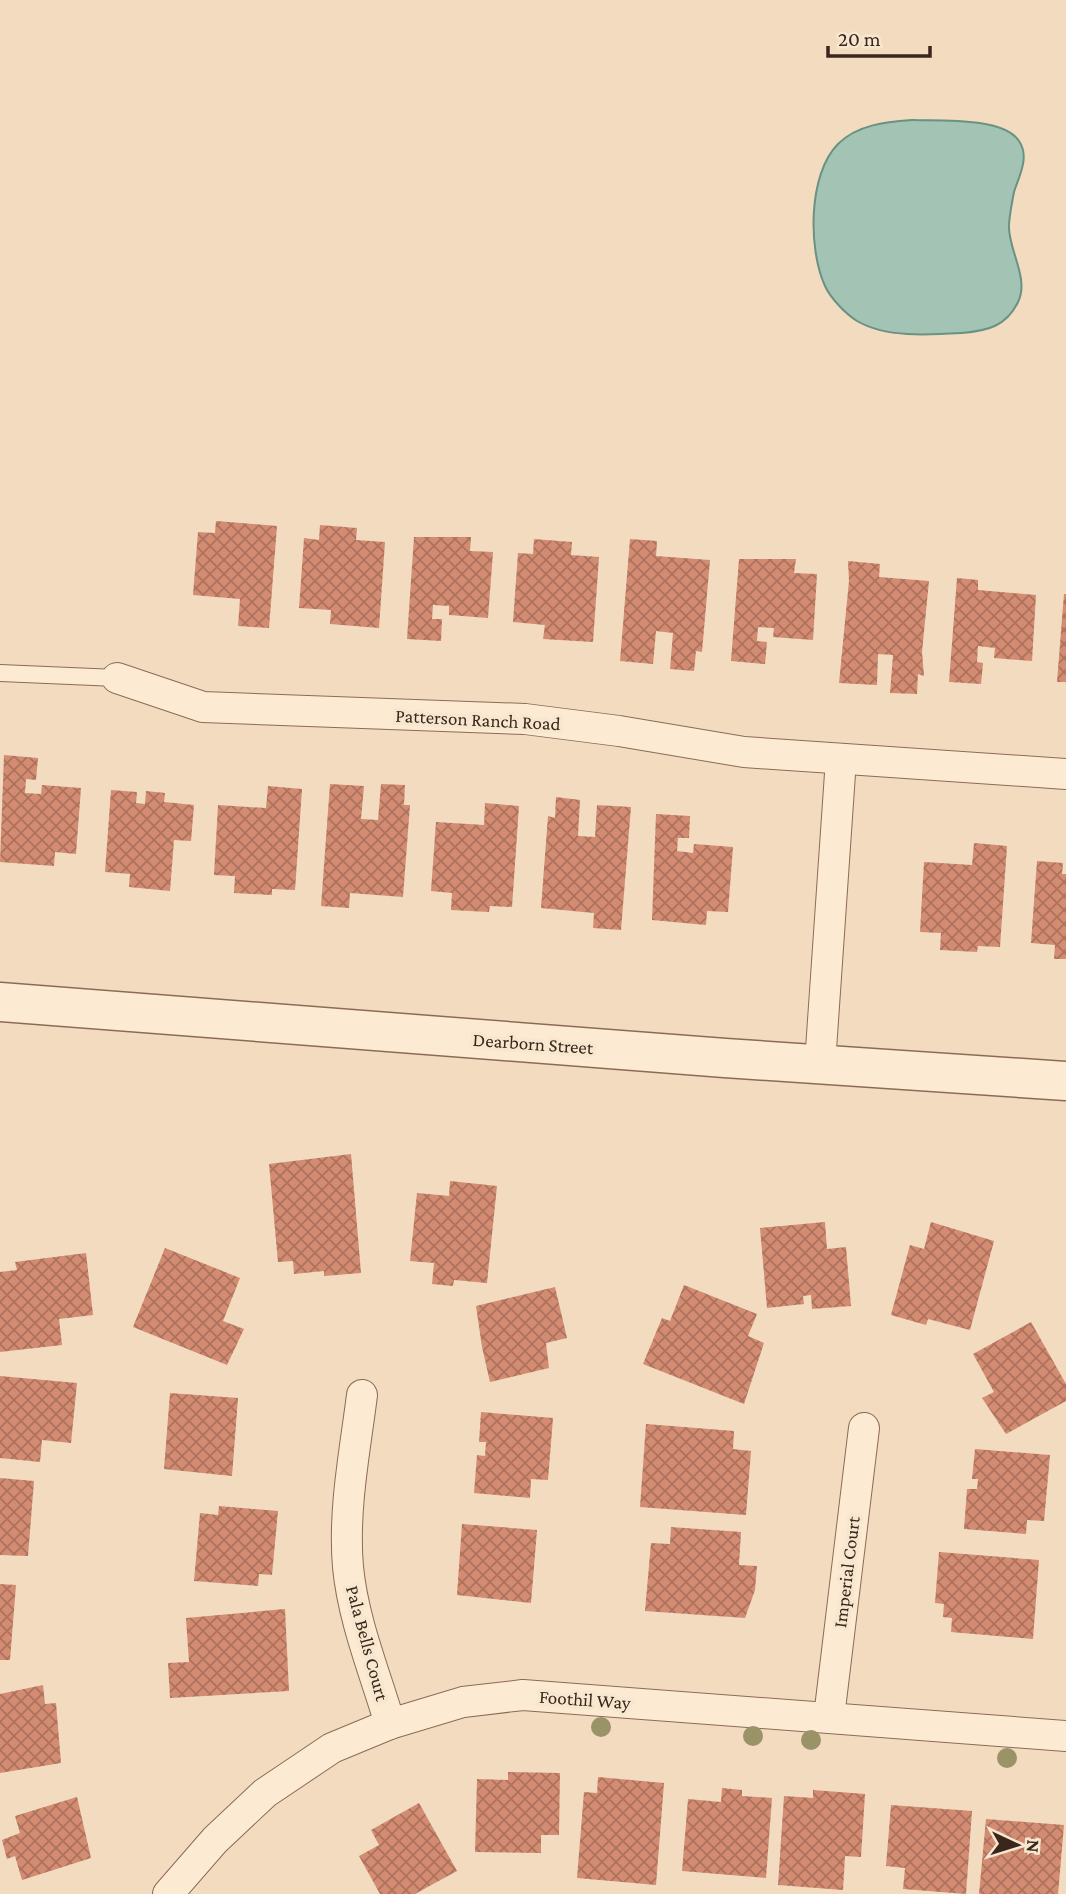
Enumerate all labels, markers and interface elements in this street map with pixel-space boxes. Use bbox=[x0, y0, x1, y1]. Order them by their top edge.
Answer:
scale bar bbox=[828, 14, 930, 58]
text: 20 m bbox=[838, 27, 881, 51]
street label: Patterson Ranch Road bbox=[395, 705, 561, 734]
street label: Dearborn Street bbox=[472, 1029, 595, 1058]
street label: Imperial Court bbox=[829, 1514, 864, 1629]
street label: Pala Bells Court bbox=[342, 1583, 393, 1704]
street label: Foothil Way bbox=[538, 1686, 632, 1713]
north arrow bbox=[982, 1810, 1052, 1880]
text: N bbox=[1023, 1839, 1044, 1853]

